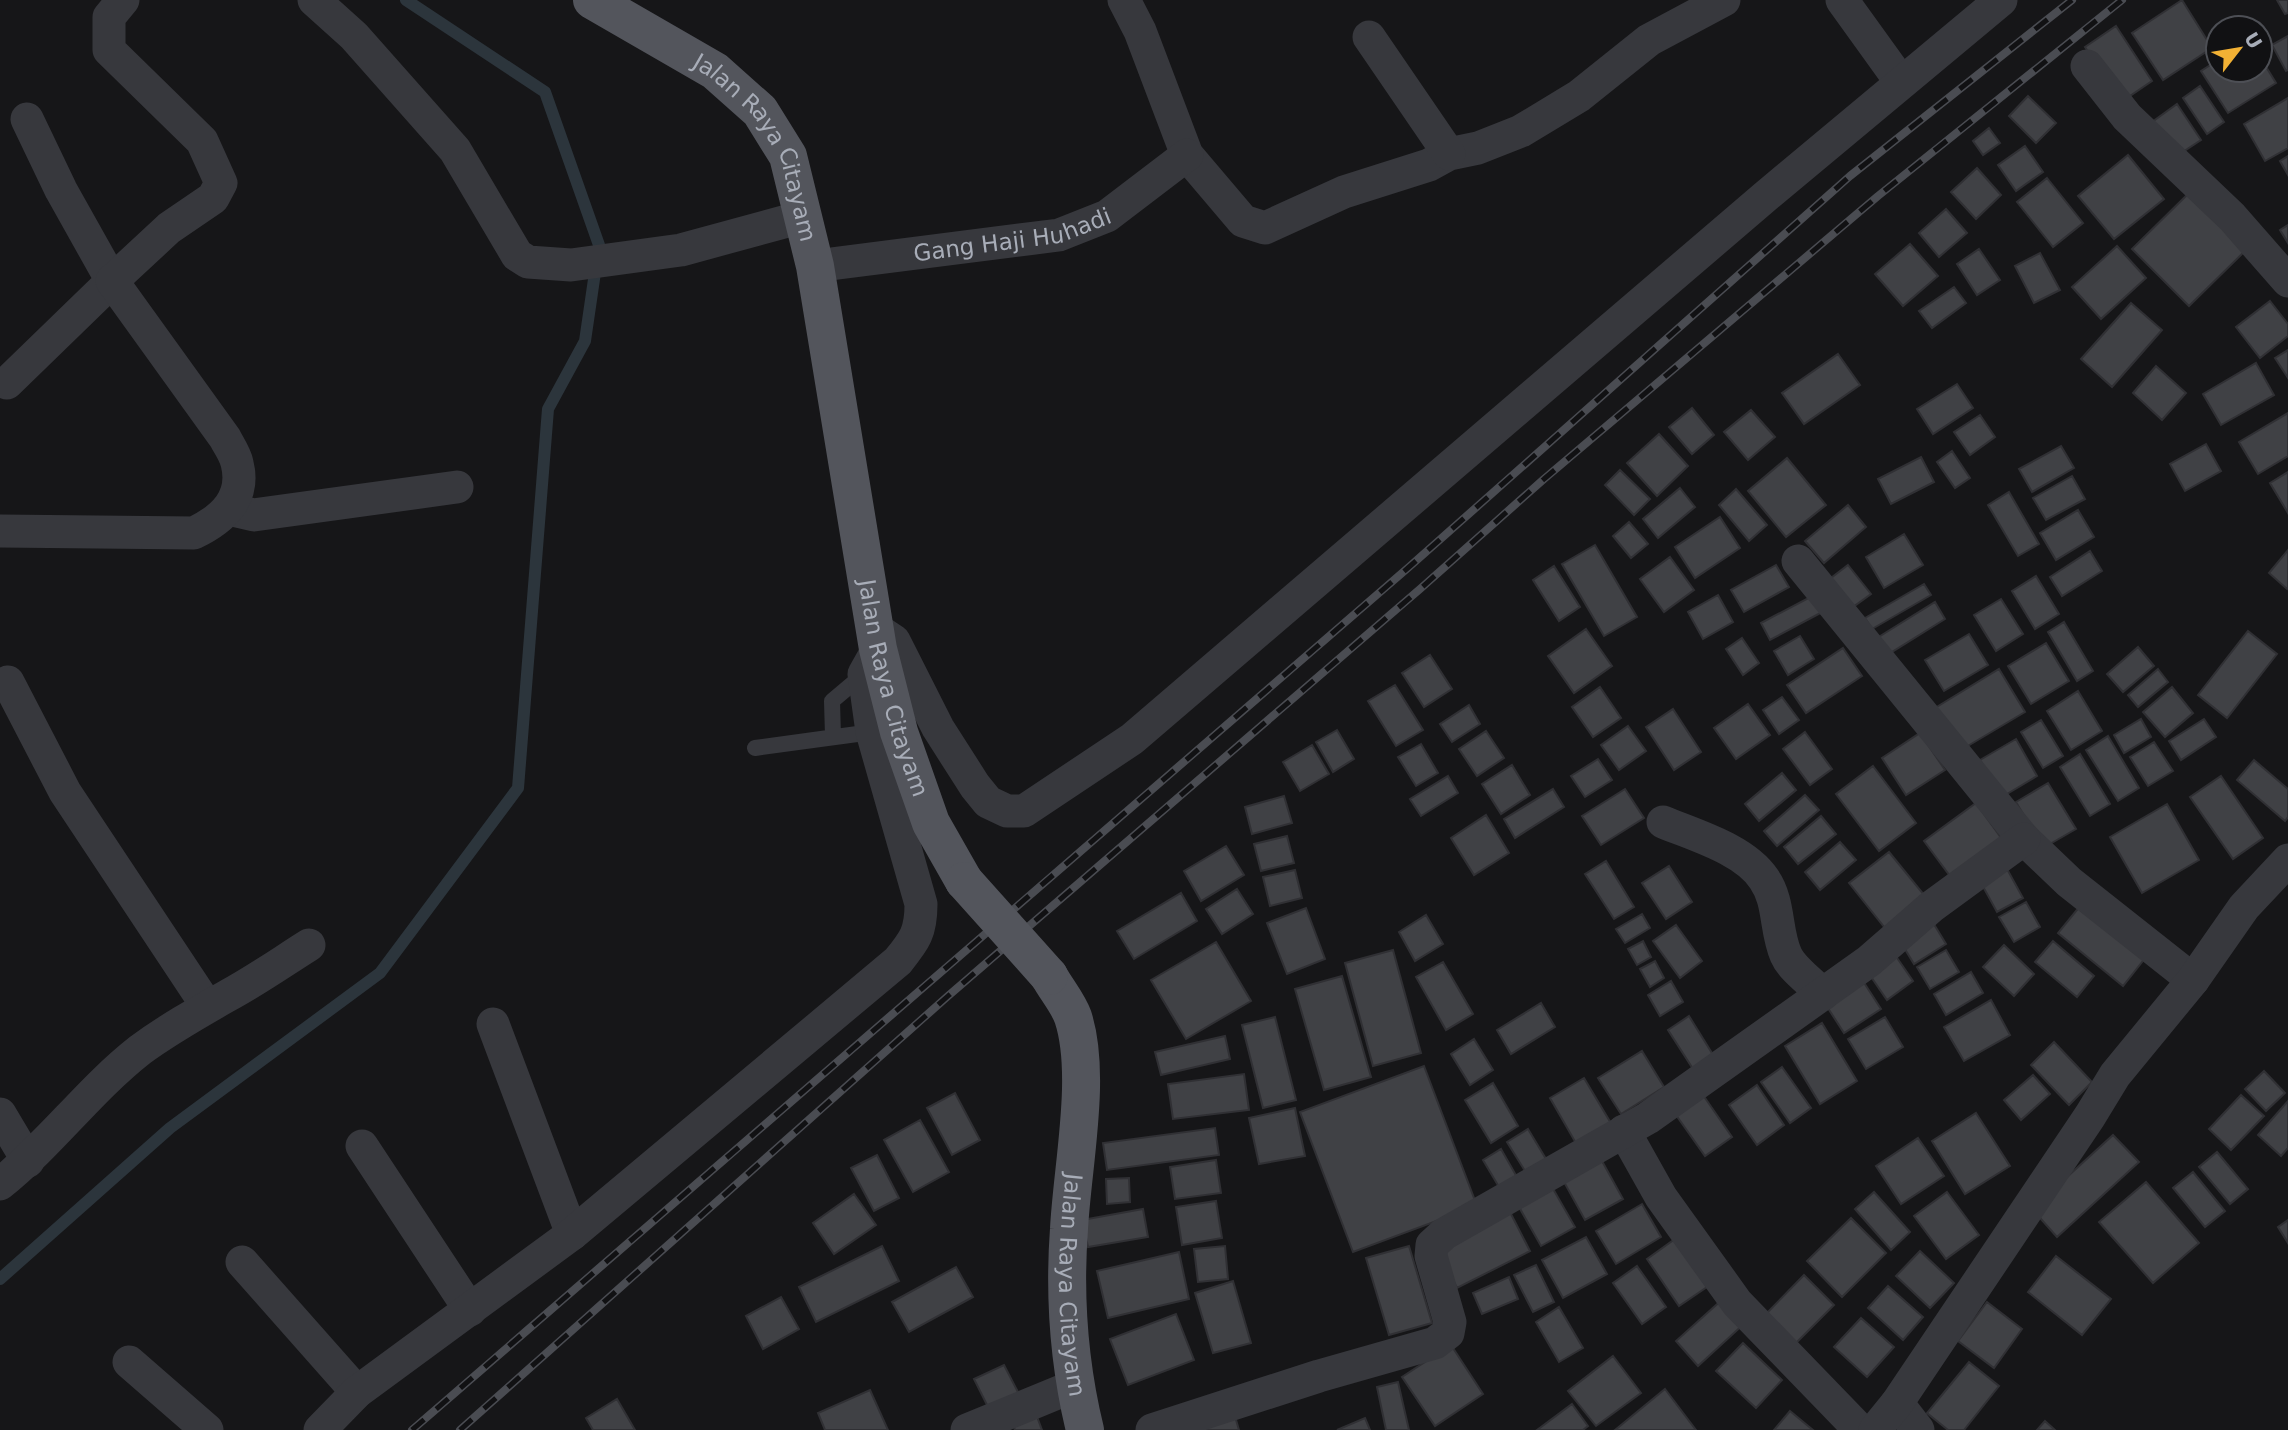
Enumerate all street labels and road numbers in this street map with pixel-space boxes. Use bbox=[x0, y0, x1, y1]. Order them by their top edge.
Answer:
street label: Jalan Raya Citayam bbox=[687, 47, 822, 244]
street label: Gang Haji Huhadi bbox=[912, 203, 1115, 266]
street label: Jalan Raya Citayam bbox=[853, 575, 934, 800]
street label: Jalan Raya Citayam bbox=[1054, 1170, 1091, 1398]

